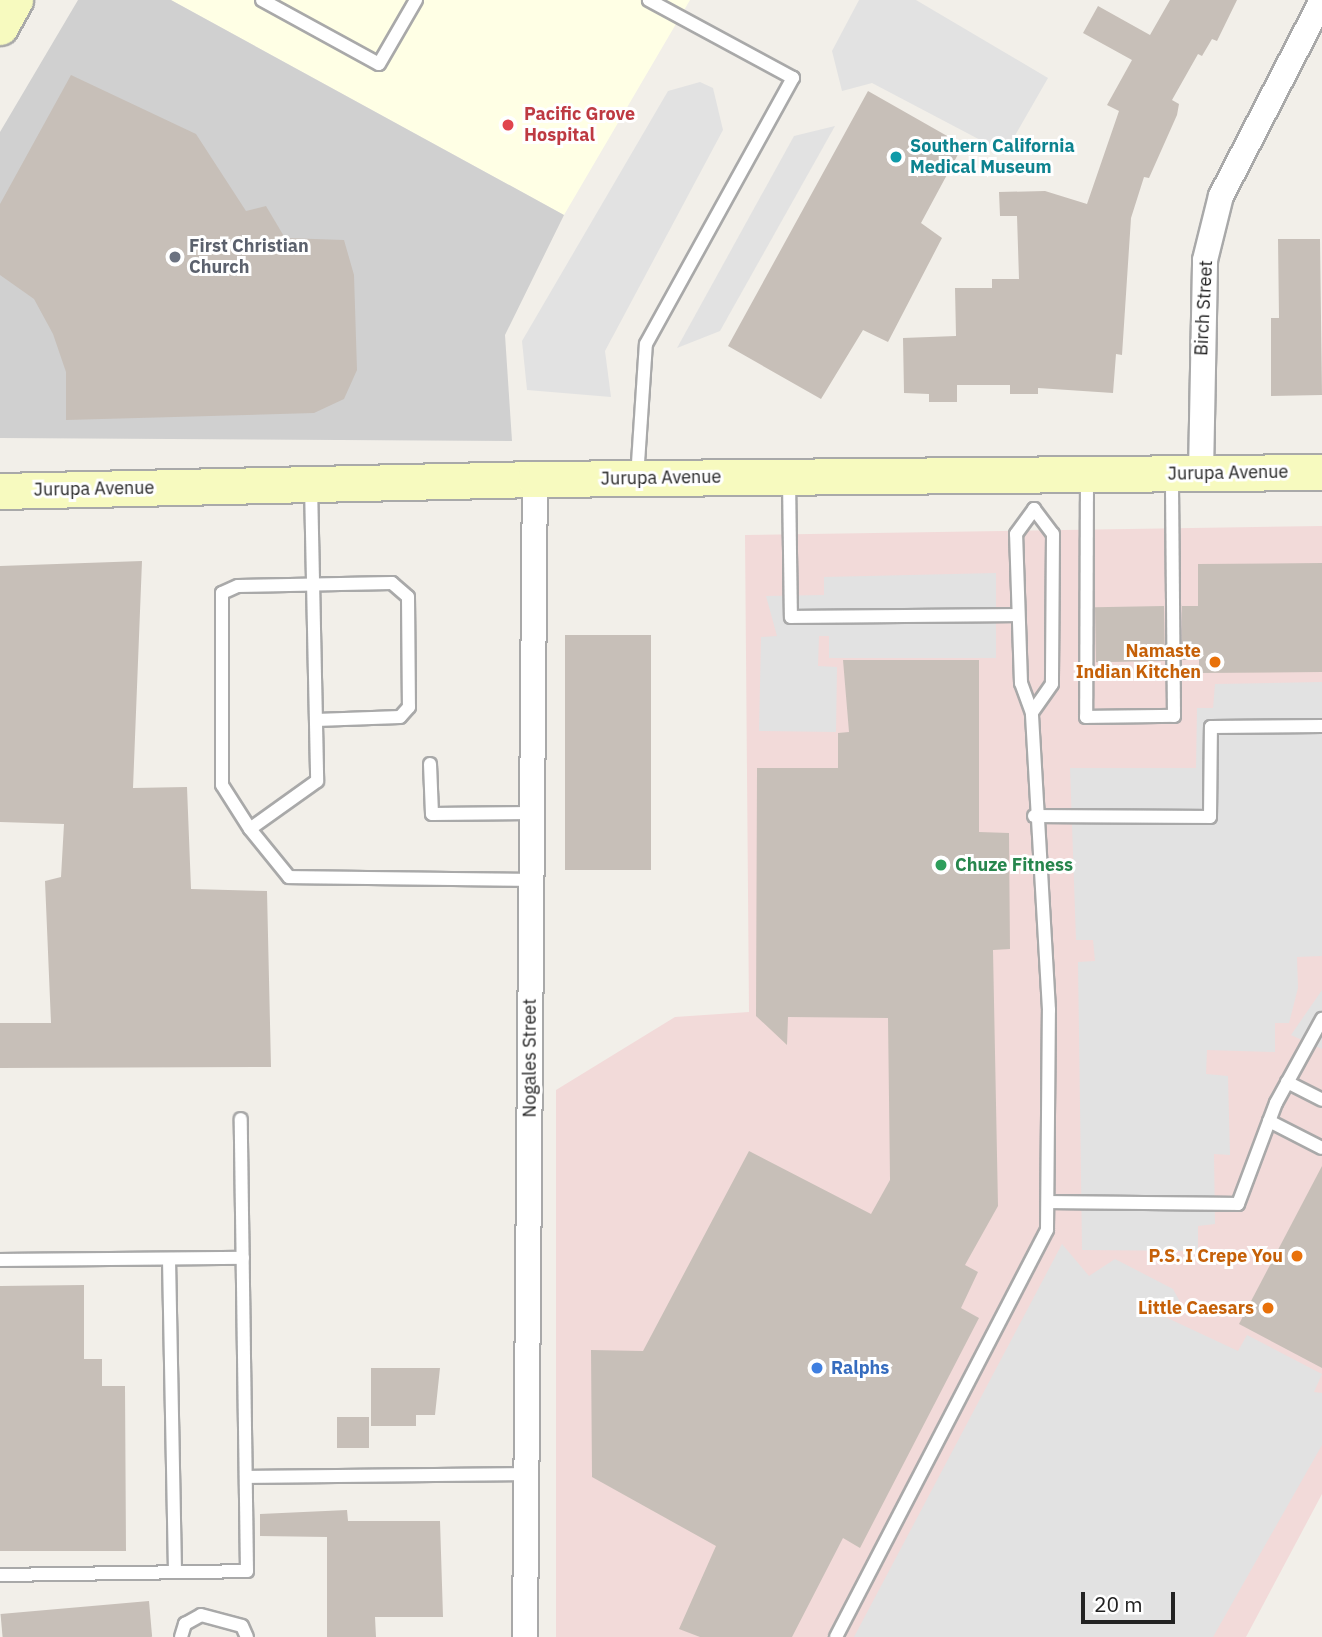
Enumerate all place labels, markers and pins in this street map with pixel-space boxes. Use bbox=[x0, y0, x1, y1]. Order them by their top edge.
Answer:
place label: Pacific Grove Hospital bbox=[524, 104, 635, 146]
marker: Pacific Grove Hospital bbox=[498, 115, 518, 135]
place label: Southern California Medical Museum bbox=[910, 136, 1075, 178]
marker: Southern California Medical Museum bbox=[888, 149, 904, 165]
place label: First Christian Church bbox=[189, 236, 309, 278]
marker: First Christian Church bbox=[167, 249, 183, 265]
place label: Namaste Indian Kitchen bbox=[1076, 641, 1201, 684]
marker: Namaste Indian Kitchen bbox=[1207, 654, 1223, 670]
place label: Chuze Fitness bbox=[955, 854, 1073, 876]
marker: Chuze Fitness bbox=[933, 857, 949, 873]
place label: P.S. I Crepe You bbox=[1149, 1245, 1283, 1267]
marker: P.S. I Crepe You bbox=[1289, 1248, 1305, 1264]
place label: Little Caesars bbox=[1138, 1297, 1254, 1319]
marker: Little Caesars bbox=[1260, 1300, 1276, 1316]
place label: Ralphs bbox=[831, 1357, 889, 1379]
marker: Ralphs bbox=[809, 1360, 825, 1376]

